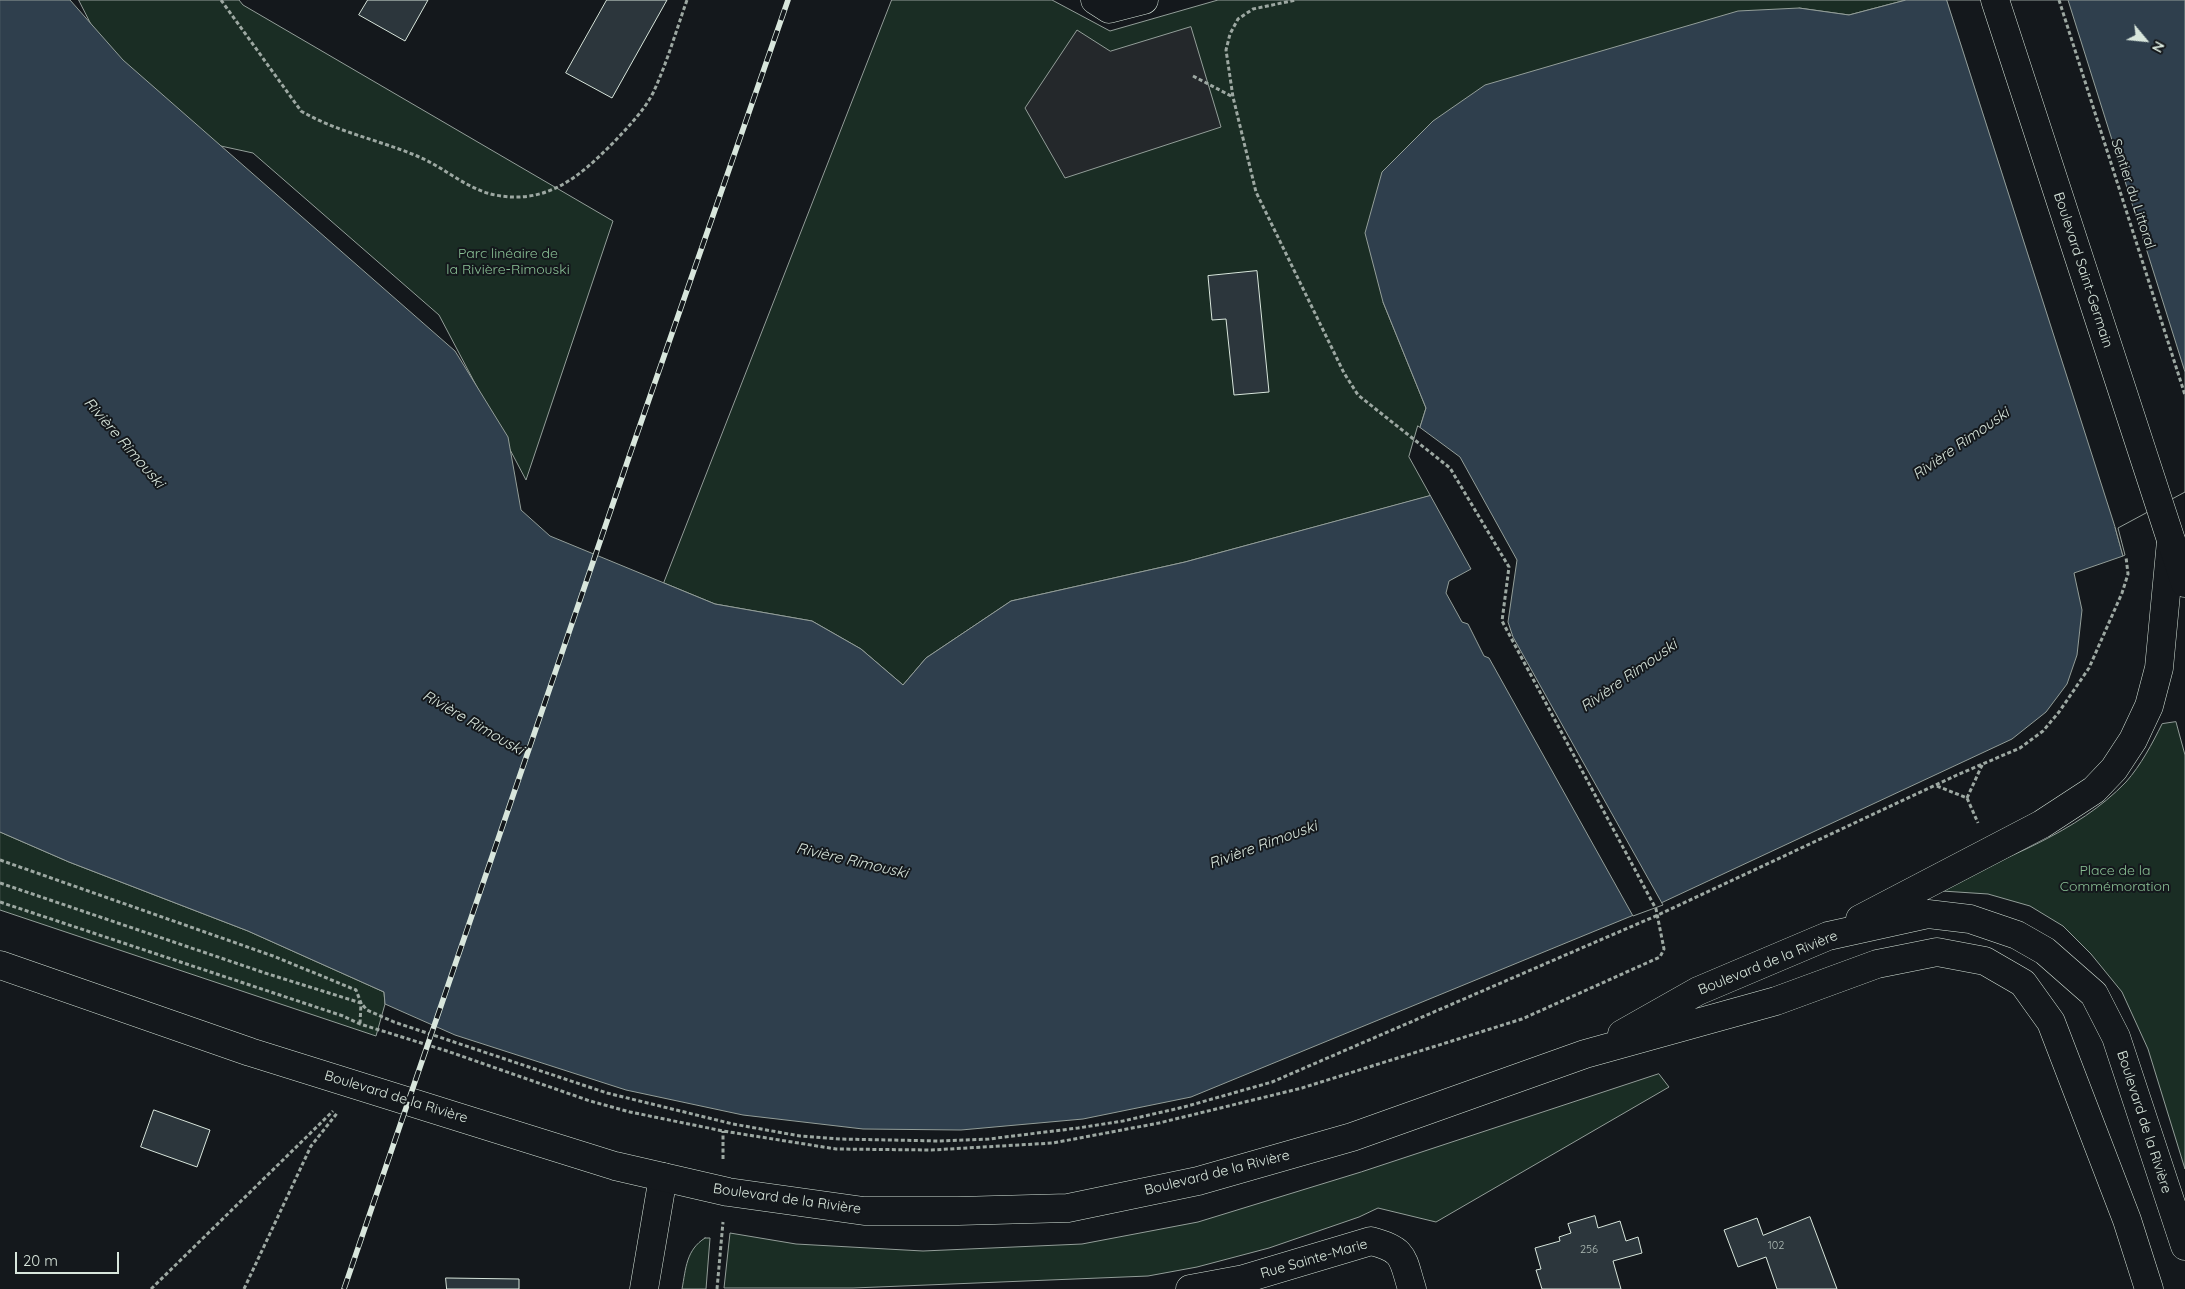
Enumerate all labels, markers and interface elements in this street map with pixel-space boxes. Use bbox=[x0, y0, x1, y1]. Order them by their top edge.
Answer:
north arrow bbox=[2120, 15, 2170, 65]
text: N bbox=[2148, 38, 2169, 56]
street label: Sentier du Littoral bbox=[2107, 137, 2159, 251]
street label: Boulevard Saint-Germain bbox=[2050, 190, 2116, 350]
park label: Parc linéaire de la Rivière-Rimouski bbox=[446, 246, 570, 278]
water label: Rivière Rimouski bbox=[80, 394, 168, 492]
water label: Rivière Rimouski bbox=[1909, 404, 2013, 484]
water label: Rivière Rimouski bbox=[1577, 636, 1681, 716]
water label: Rivière Rimouski bbox=[419, 687, 527, 759]
water label: Rivière Rimouski bbox=[1207, 817, 1319, 873]
water label: Rivière Rimouski bbox=[795, 839, 909, 883]
park label: Place de la Commémoration bbox=[2060, 863, 2170, 896]
street label: Boulevard de la Rivière bbox=[1696, 927, 1840, 999]
street label: Boulevard de la Rivière bbox=[2113, 1048, 2175, 1196]
street label: Boulevard de la Rivière bbox=[322, 1067, 470, 1127]
street label: Boulevard de la Rivière bbox=[1143, 1147, 1291, 1199]
street label: Boulevard de la Rivière bbox=[712, 1180, 862, 1218]
street label: Rue Sainte-Marie bbox=[1258, 1236, 1370, 1282]
house number: 102 bbox=[1768, 1239, 1784, 1253]
scale bar bbox=[18, 1242, 121, 1274]
house number: 256 bbox=[1580, 1243, 1598, 1257]
text: 20 m bbox=[23, 1251, 58, 1270]

